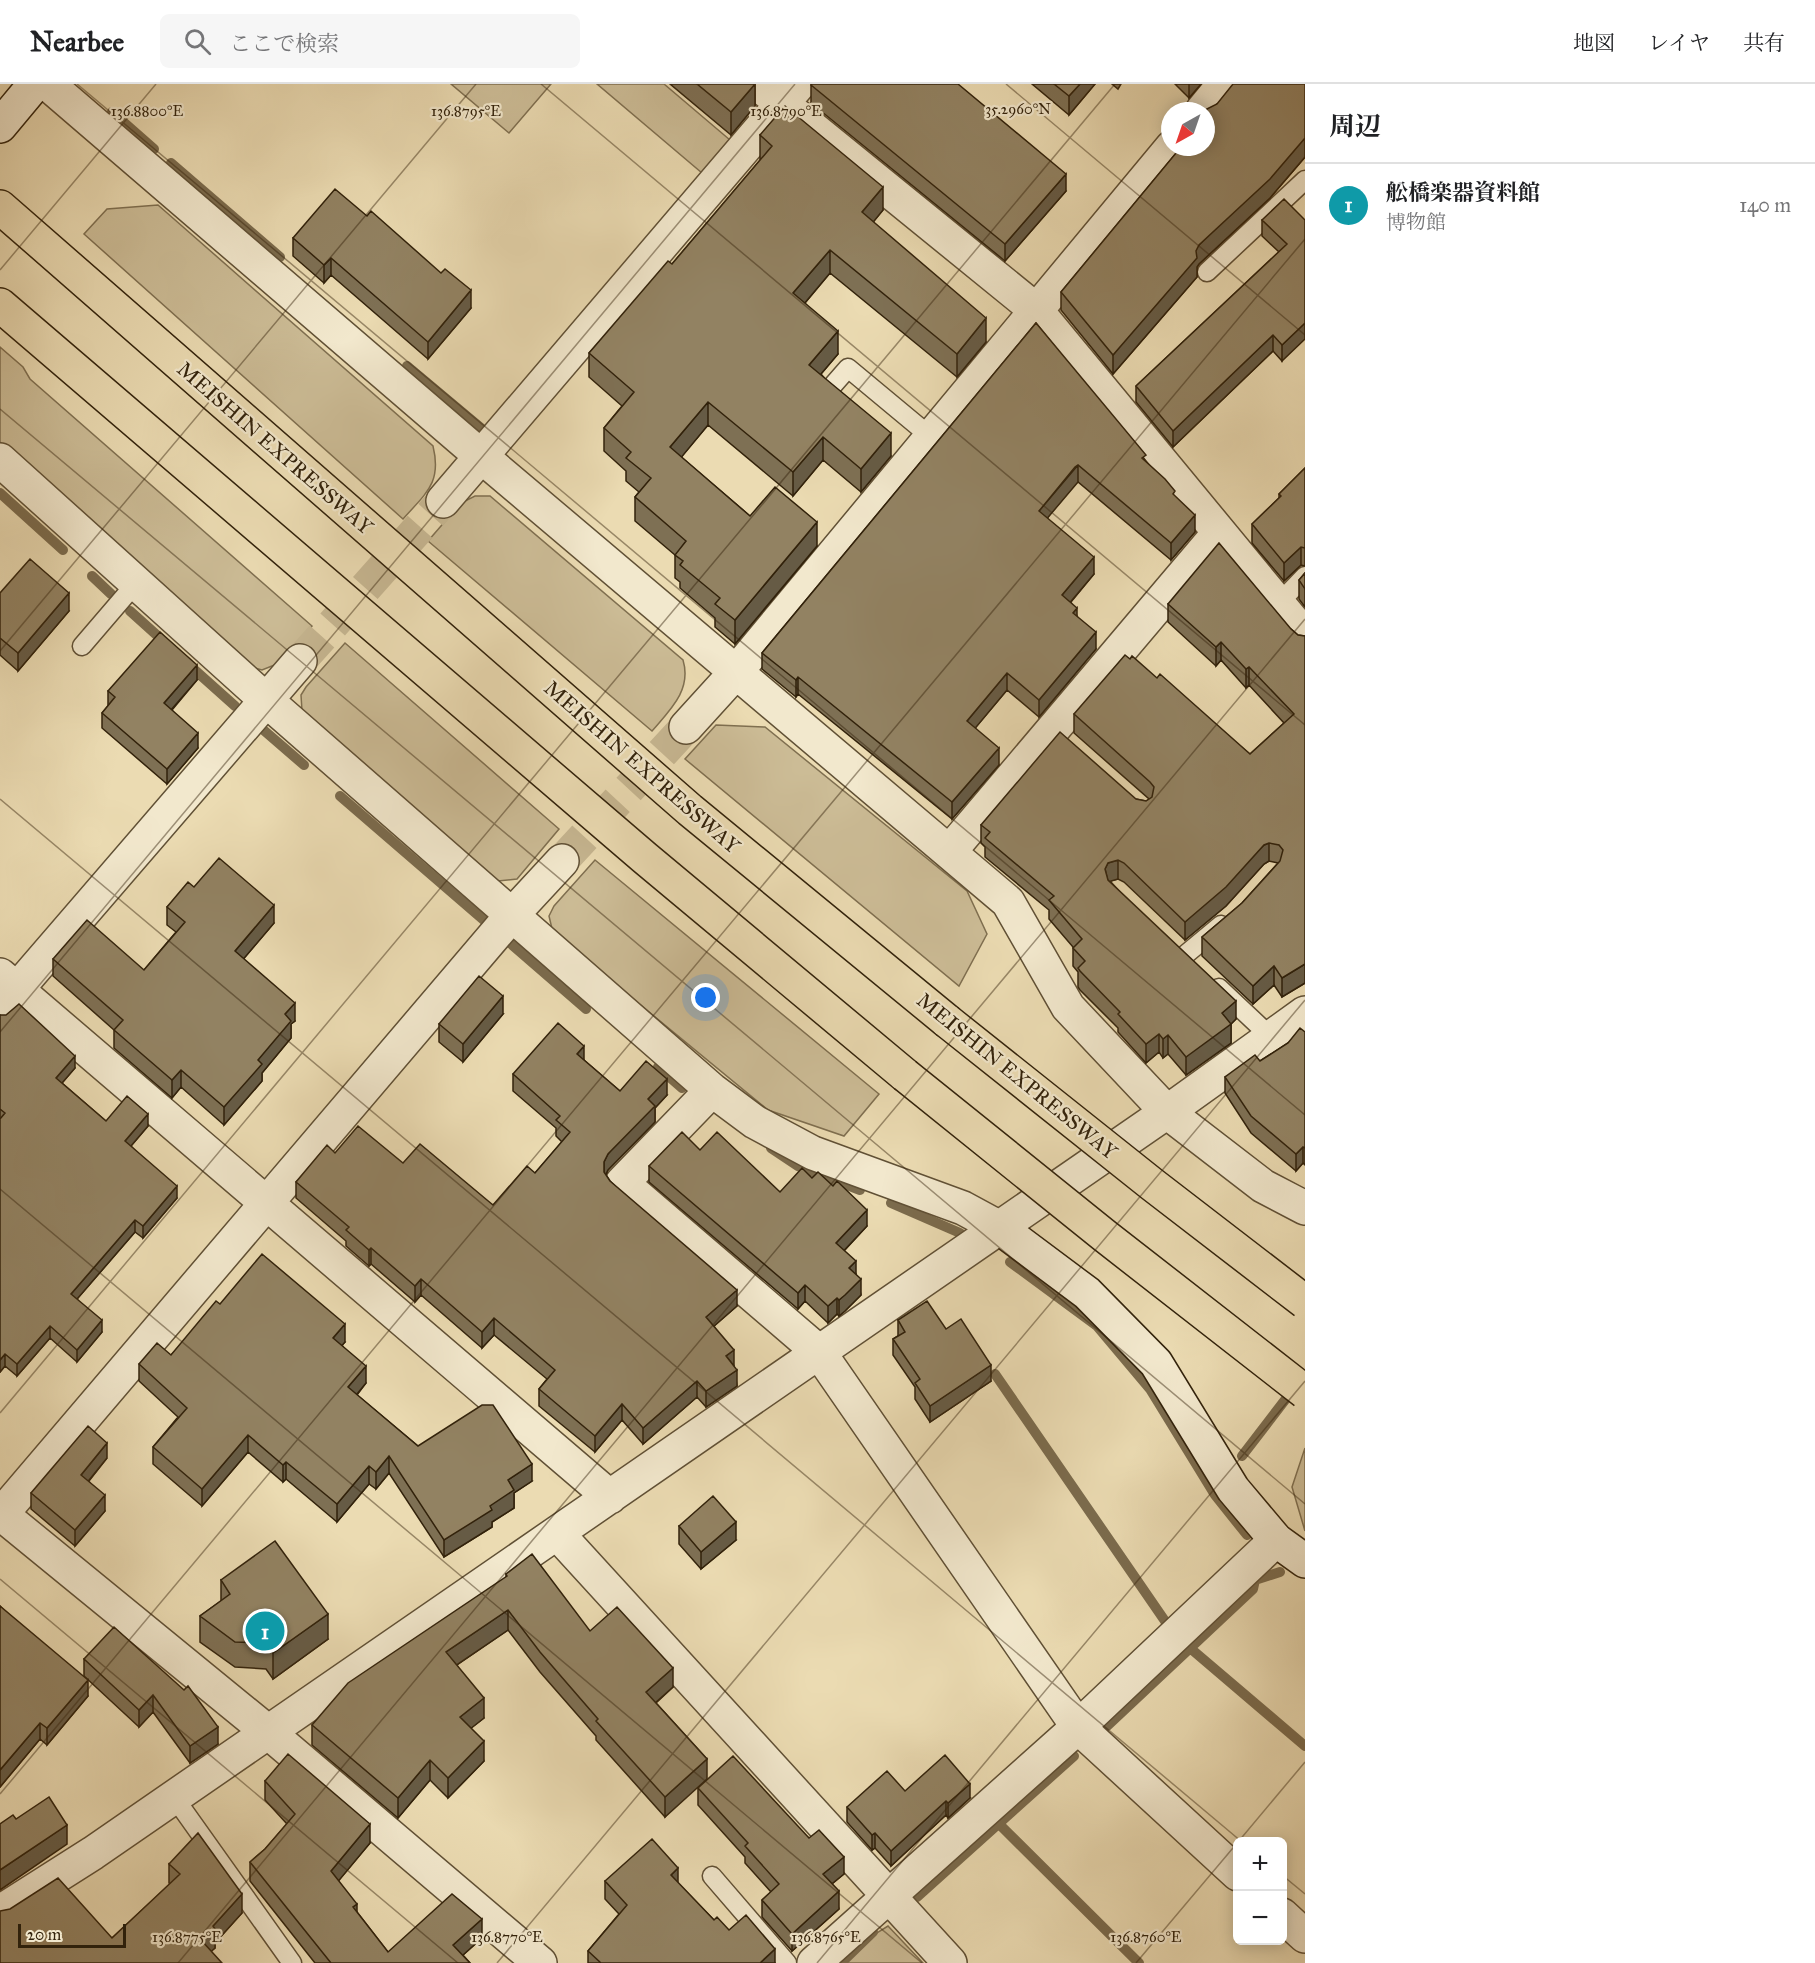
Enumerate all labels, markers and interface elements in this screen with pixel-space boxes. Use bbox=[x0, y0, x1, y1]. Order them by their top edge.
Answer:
search box bbox=[160, 14, 580, 68]
text: Nearbee bbox=[30, 24, 124, 59]
icon: search bbox=[181, 25, 214, 58]
text: ここで検索 bbox=[229, 30, 339, 57]
text: 地図 bbox=[1573, 30, 1615, 56]
text: レイヤ bbox=[1648, 30, 1710, 56]
text: 共有 bbox=[1743, 30, 1785, 56]
text: 35.2960°N bbox=[985, 100, 1051, 118]
text: 136.8800°E bbox=[111, 102, 183, 120]
text: 136.8795°E bbox=[431, 102, 501, 120]
text: 136.8790°E bbox=[750, 102, 822, 120]
north arrow bbox=[1161, 102, 1215, 156]
text: 周辺 bbox=[1329, 110, 1381, 142]
text: 舩橋楽器資料館 bbox=[1386, 179, 1540, 206]
text: 1 bbox=[1345, 193, 1352, 217]
text: 140 m bbox=[1739, 193, 1791, 217]
text: 博物館 bbox=[1386, 210, 1446, 234]
street label: MEISHIN EXPRESSWAY bbox=[172, 356, 379, 540]
street label: MEISHIN EXPRESSWAY bbox=[539, 675, 746, 859]
your location bbox=[691, 983, 720, 1012]
street label: MEISHIN EXPRESSWAY bbox=[911, 987, 1123, 1165]
pin: 1 bbox=[246, 1608, 284, 1654]
map controls bbox=[1233, 1837, 1287, 1945]
button: + bbox=[1233, 1837, 1287, 1891]
button: − bbox=[1233, 1891, 1287, 1945]
scale bar bbox=[18, 1921, 126, 1948]
text: 20 m bbox=[27, 1925, 61, 1944]
text: 136.8775°E bbox=[152, 1928, 222, 1946]
text: 136.8770°E bbox=[471, 1928, 543, 1946]
text: 136.8765°E bbox=[791, 1928, 861, 1946]
text: 136.8760°E bbox=[1110, 1928, 1182, 1946]

